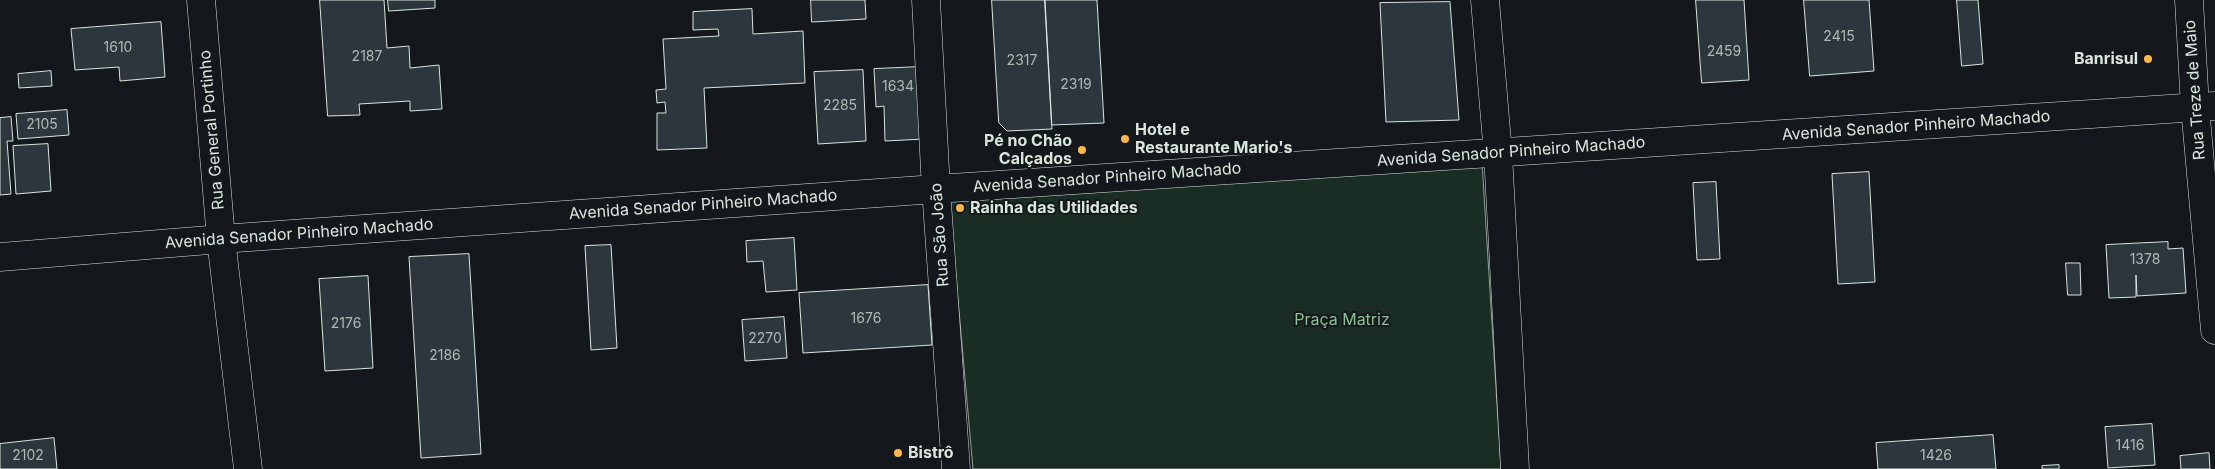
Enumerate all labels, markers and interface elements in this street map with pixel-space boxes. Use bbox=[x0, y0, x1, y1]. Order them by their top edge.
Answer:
street label: Rua Treze de Maio bbox=[2181, 19, 2209, 161]
house number: 2415 bbox=[1823, 29, 1855, 45]
house number: 1610 bbox=[104, 40, 132, 56]
house number: 2459 bbox=[1707, 44, 1741, 60]
street label: Rua General Portinho bbox=[195, 49, 229, 211]
house number: 2187 bbox=[352, 49, 382, 65]
place label: Banrisul bbox=[2074, 49, 2138, 69]
house number: 2317 bbox=[1007, 53, 1037, 69]
marker: Banrisul bbox=[2142, 53, 2154, 65]
house number: 2319 bbox=[1060, 77, 1092, 93]
house number: 1634 bbox=[882, 79, 914, 95]
house number: 2285 bbox=[823, 98, 857, 114]
street label: Avenida Senador Pinheiro Machado bbox=[1781, 107, 2051, 145]
house number: 2105 bbox=[26, 117, 58, 133]
place label: Hotel e Restaurante Mario's bbox=[1135, 120, 1292, 158]
place label: Pé no Chão Calçados bbox=[984, 131, 1072, 169]
marker: Hotel e Restaurante Mario's bbox=[1119, 133, 1131, 145]
street label: Avenida Senador Pinheiro Machado bbox=[1376, 133, 1646, 171]
marker: Pé no Chão Calçados bbox=[1076, 144, 1088, 156]
street label: Avenida Senador Pinheiro Machado bbox=[972, 159, 1242, 197]
street label: Rua São João bbox=[927, 182, 953, 288]
street label: Avenida Senador Pinheiro Machado bbox=[568, 186, 838, 224]
place label: Rainha das Utilidades bbox=[970, 198, 1138, 218]
marker: Rainha das Utilidades bbox=[954, 202, 966, 214]
street label: Avenida Senador Pinheiro Machado bbox=[164, 215, 434, 253]
house number: 1378 bbox=[2130, 252, 2160, 268]
park label: Praça Matriz bbox=[1294, 310, 1390, 330]
house number: 1676 bbox=[851, 311, 881, 327]
house number: 2176 bbox=[331, 316, 361, 332]
house number: 2270 bbox=[748, 331, 782, 347]
house number: 2186 bbox=[429, 348, 461, 364]
house number: 1416 bbox=[2116, 438, 2144, 454]
place label: Bistrô bbox=[908, 443, 954, 463]
marker: Bistrô bbox=[892, 447, 904, 459]
house number: 2102 bbox=[12, 448, 44, 464]
house number: 1426 bbox=[1920, 448, 1952, 464]

